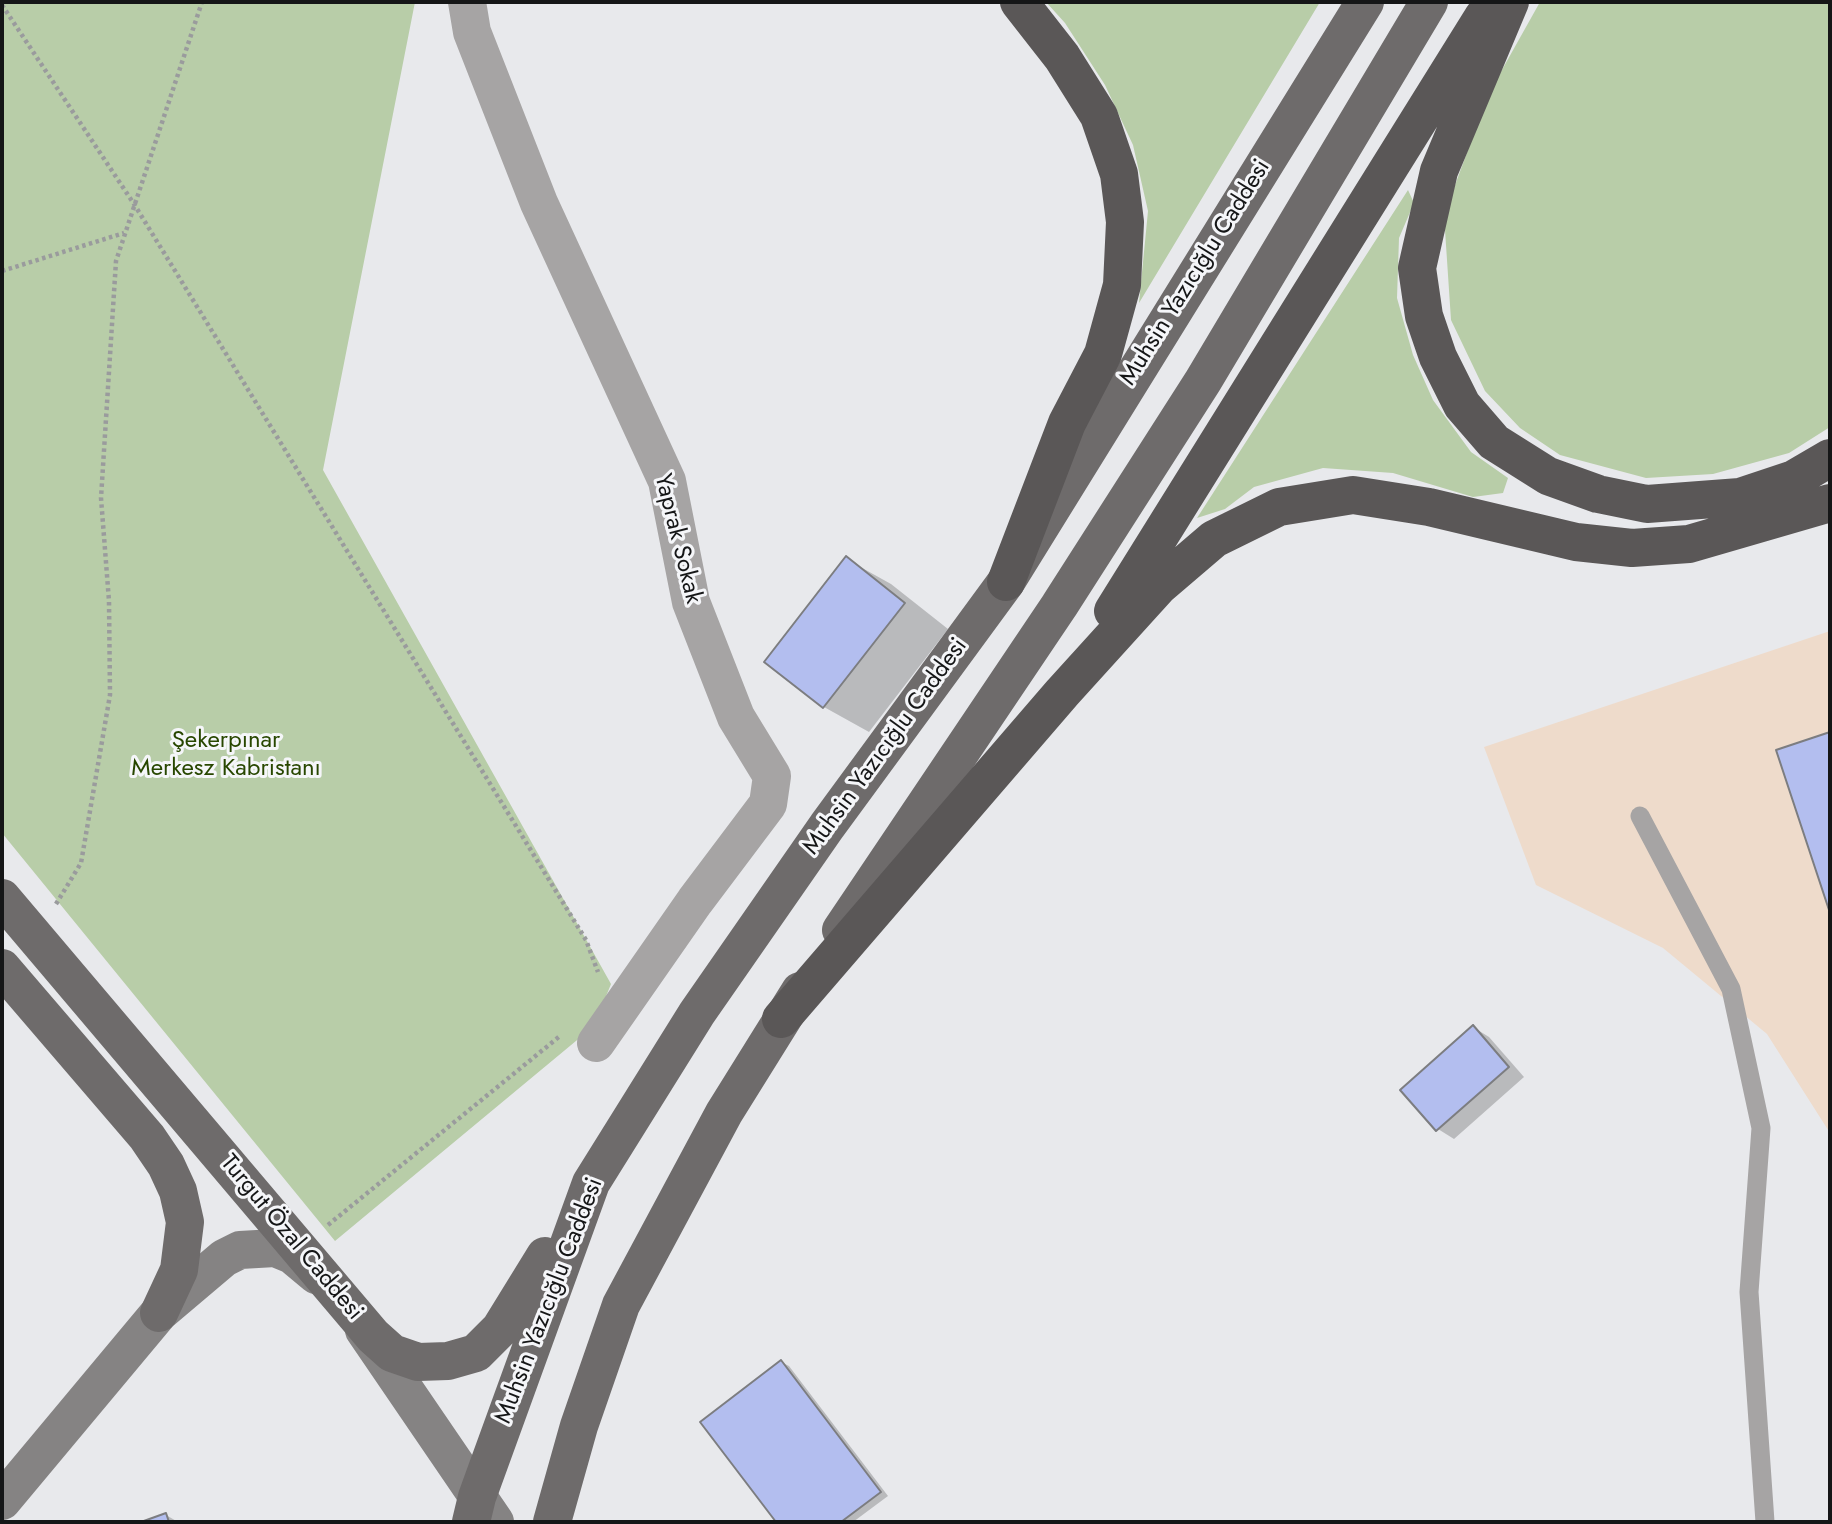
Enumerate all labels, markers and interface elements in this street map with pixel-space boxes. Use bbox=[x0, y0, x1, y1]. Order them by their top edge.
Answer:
street label: Muhsin Yazıcığlu Caddesi bbox=[1115, 155, 1277, 391]
street label: Yaprak Sokak bbox=[647, 471, 707, 607]
street label: Muhsin Yazıcığlu Caddesi bbox=[798, 633, 974, 861]
park label: Şekerpınar Merkesz Kabristanı bbox=[131, 727, 321, 783]
street label: Turgut Özal Caddesi bbox=[213, 1150, 369, 1326]
street label: Muhsin Yazıcığlu Caddesi bbox=[490, 1174, 610, 1428]

